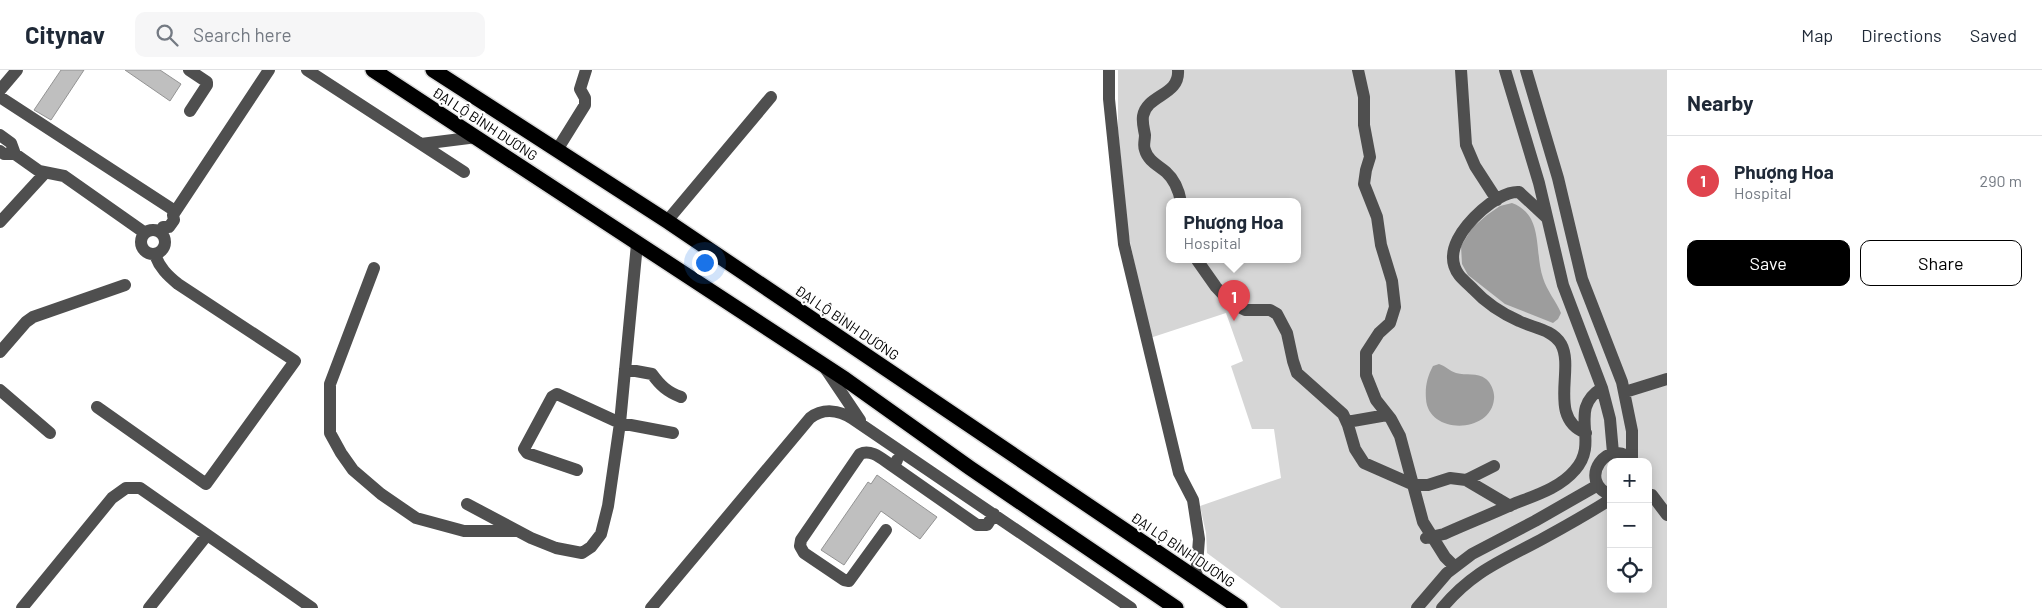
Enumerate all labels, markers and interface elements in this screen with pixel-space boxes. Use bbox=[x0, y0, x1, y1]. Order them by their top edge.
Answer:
search box bbox=[135, 12, 485, 57]
text: Citynav bbox=[25, 20, 105, 49]
icon: search bbox=[153, 21, 181, 49]
text: Search here bbox=[193, 23, 292, 46]
text: Map bbox=[1801, 24, 1833, 46]
text: Directions bbox=[1861, 24, 1942, 46]
text: Saved bbox=[1970, 24, 2017, 46]
street label: ĐẠI LỘ BÌNH DƯƠNG bbox=[430, 83, 541, 164]
text: Nearby bbox=[1687, 90, 1753, 115]
text: Phượng Hoa bbox=[1734, 160, 1834, 183]
text: 1 bbox=[1700, 171, 1706, 190]
text: 290 m bbox=[1980, 171, 2022, 190]
text: Hospital bbox=[1734, 183, 1791, 202]
popup bbox=[1166, 198, 1301, 263]
text: Phượng Hoa bbox=[1184, 210, 1283, 233]
text: Hospital bbox=[1184, 233, 1241, 252]
button: Save bbox=[1687, 240, 1850, 286]
button: Share bbox=[1860, 240, 2022, 286]
your location bbox=[692, 250, 718, 276]
pin: 1 bbox=[1218, 280, 1250, 321]
street label: ĐẠI LỘ BÌNH DƯƠNG bbox=[792, 282, 902, 364]
map controls bbox=[1607, 458, 1652, 593]
button: + bbox=[1607, 458, 1652, 503]
button: − bbox=[1607, 503, 1652, 548]
street label: ĐẠI LỘ BÌNH DƯƠNG bbox=[1128, 509, 1238, 591]
button: locate bbox=[1607, 548, 1652, 593]

